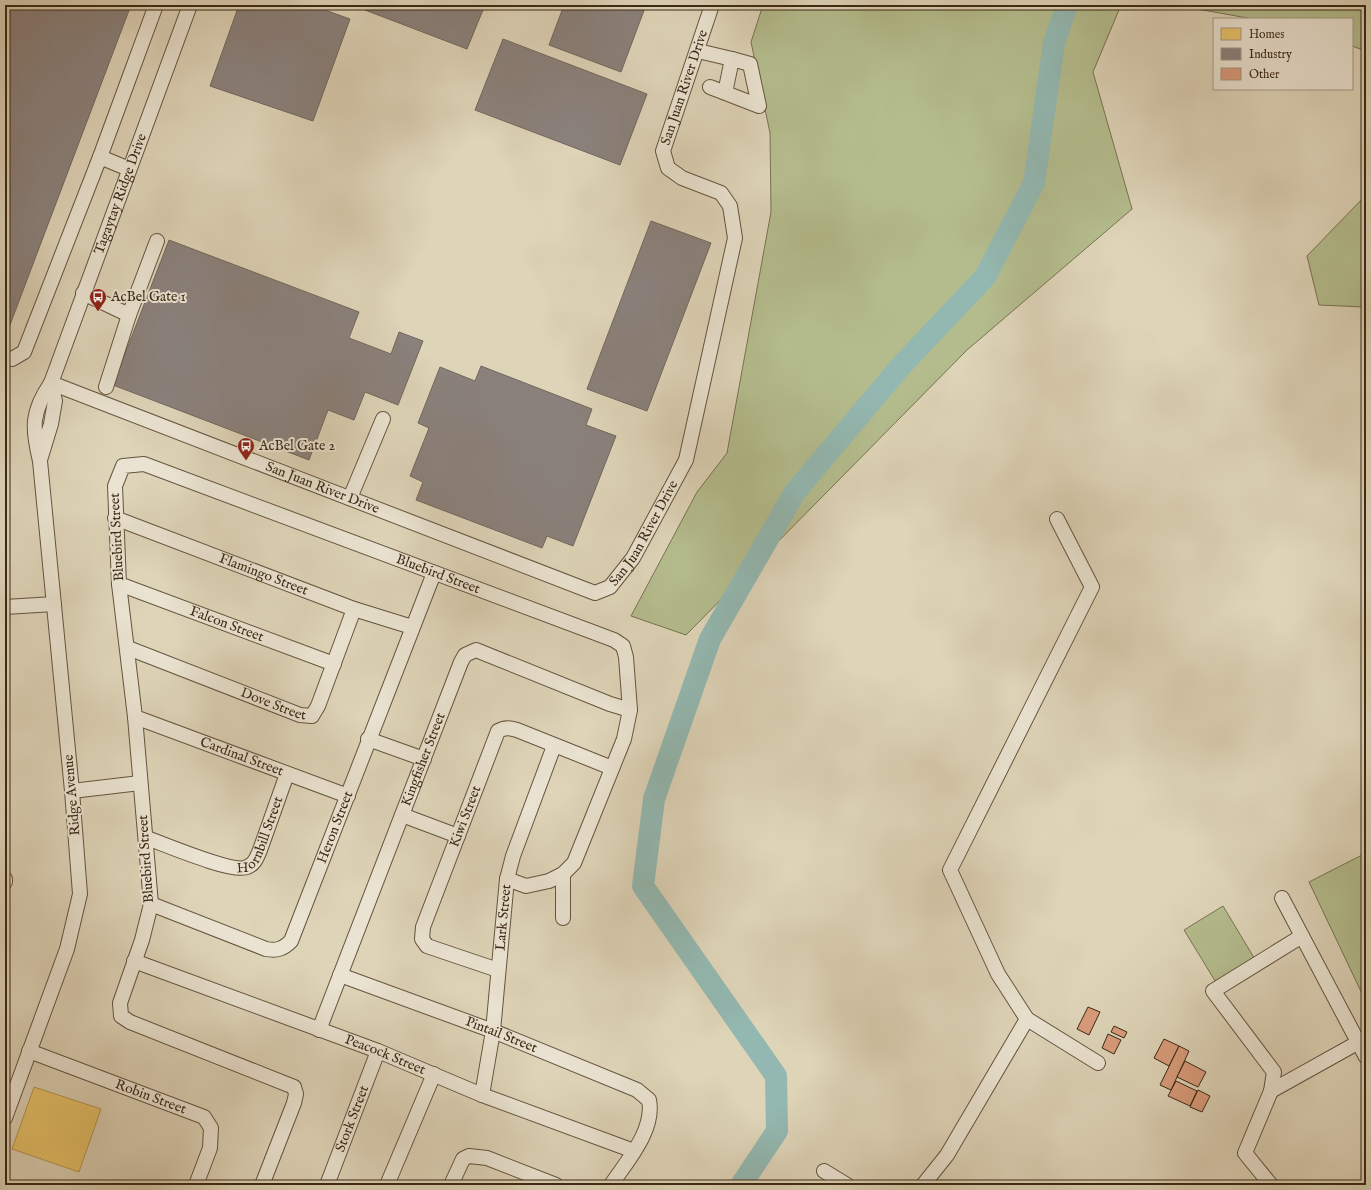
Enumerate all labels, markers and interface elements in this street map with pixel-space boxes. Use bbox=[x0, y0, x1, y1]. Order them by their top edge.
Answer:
legend bbox=[1213, 18, 1353, 90]
street label: San Juan River Drive bbox=[657, 27, 712, 147]
text: Homes bbox=[1249, 27, 1285, 42]
text: Industry bbox=[1249, 47, 1292, 62]
text: Other bbox=[1249, 67, 1280, 82]
street label: Tagaytay Ridge Drive bbox=[90, 130, 151, 257]
bus stop icon: AcBel Gate 1 bbox=[88, 287, 108, 312]
place label: AcBel Gate 1 bbox=[110, 288, 186, 306]
bus stop icon: AcBel Gate 2 bbox=[236, 436, 256, 461]
place label: AcBel Gate 2 bbox=[258, 437, 335, 455]
street label: San Juan River Drive bbox=[263, 458, 383, 518]
street label: San Juan River Drive bbox=[605, 477, 683, 590]
street label: Bluebird Street bbox=[106, 492, 128, 582]
street label: Flamingo Street bbox=[217, 549, 311, 600]
street label: Bluebird Street bbox=[394, 550, 483, 598]
street label: Falcon Street bbox=[187, 602, 266, 646]
street label: Dove Street bbox=[238, 684, 307, 724]
street label: Kingfisher Street bbox=[397, 710, 450, 809]
street label: Cardinal Street bbox=[198, 733, 286, 780]
street label: Ridge Avenue bbox=[59, 753, 85, 836]
street label: Kiwi Street bbox=[445, 783, 485, 850]
street label: Heron Street bbox=[313, 788, 357, 866]
street label: Hornbill Street bbox=[236, 794, 287, 877]
street label: Bluebird Street bbox=[134, 814, 158, 904]
street label: Lark Street bbox=[491, 883, 515, 951]
street label: Pintail Street bbox=[463, 1013, 540, 1057]
street label: Peacock Street bbox=[342, 1031, 428, 1079]
street label: Robin Street bbox=[113, 1075, 189, 1119]
street label: Stork Street bbox=[331, 1083, 373, 1155]

